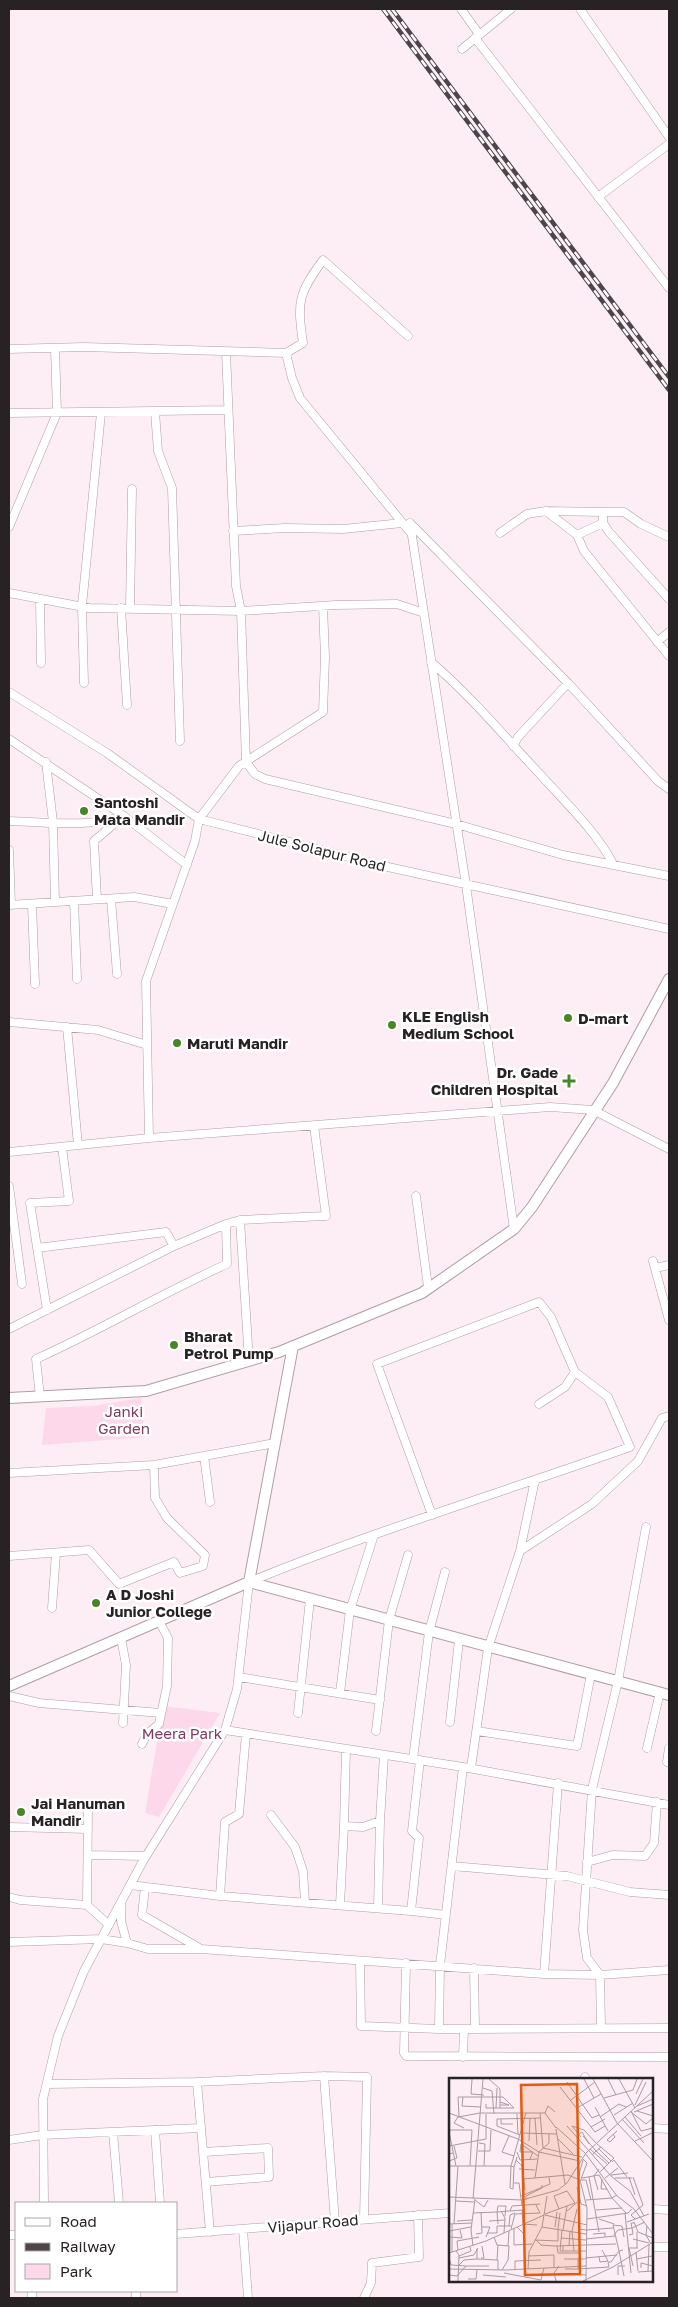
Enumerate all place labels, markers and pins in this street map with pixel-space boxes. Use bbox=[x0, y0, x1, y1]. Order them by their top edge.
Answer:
place label: Santoshi Mata Mandir bbox=[94, 793, 185, 828]
marker: Santoshi Mata Mandir bbox=[78, 805, 90, 817]
place label: KLE English Medium School bbox=[402, 1007, 514, 1042]
place label: D-mart bbox=[578, 1009, 628, 1027]
marker: D-mart bbox=[562, 1012, 574, 1024]
marker: KLE English Medium School bbox=[386, 1019, 398, 1031]
place label: Maruti Mandir bbox=[187, 1034, 288, 1052]
marker: Maruti Mandir bbox=[171, 1037, 183, 1049]
place label: Dr. Gade Children Hospital bbox=[431, 1063, 558, 1098]
marker: Dr. Gade Children Hospital bbox=[562, 1074, 576, 1088]
place label: Bharat Petrol Pump bbox=[184, 1327, 273, 1362]
marker: Bharat Petrol Pump bbox=[168, 1339, 180, 1351]
place label: A D Joshi Junior College bbox=[106, 1585, 212, 1620]
marker: A D Joshi Junior College bbox=[90, 1597, 102, 1609]
place label: Jai Hanuman Mandir bbox=[31, 1794, 125, 1829]
marker: Jai Hanuman Mandir bbox=[15, 1806, 27, 1818]

